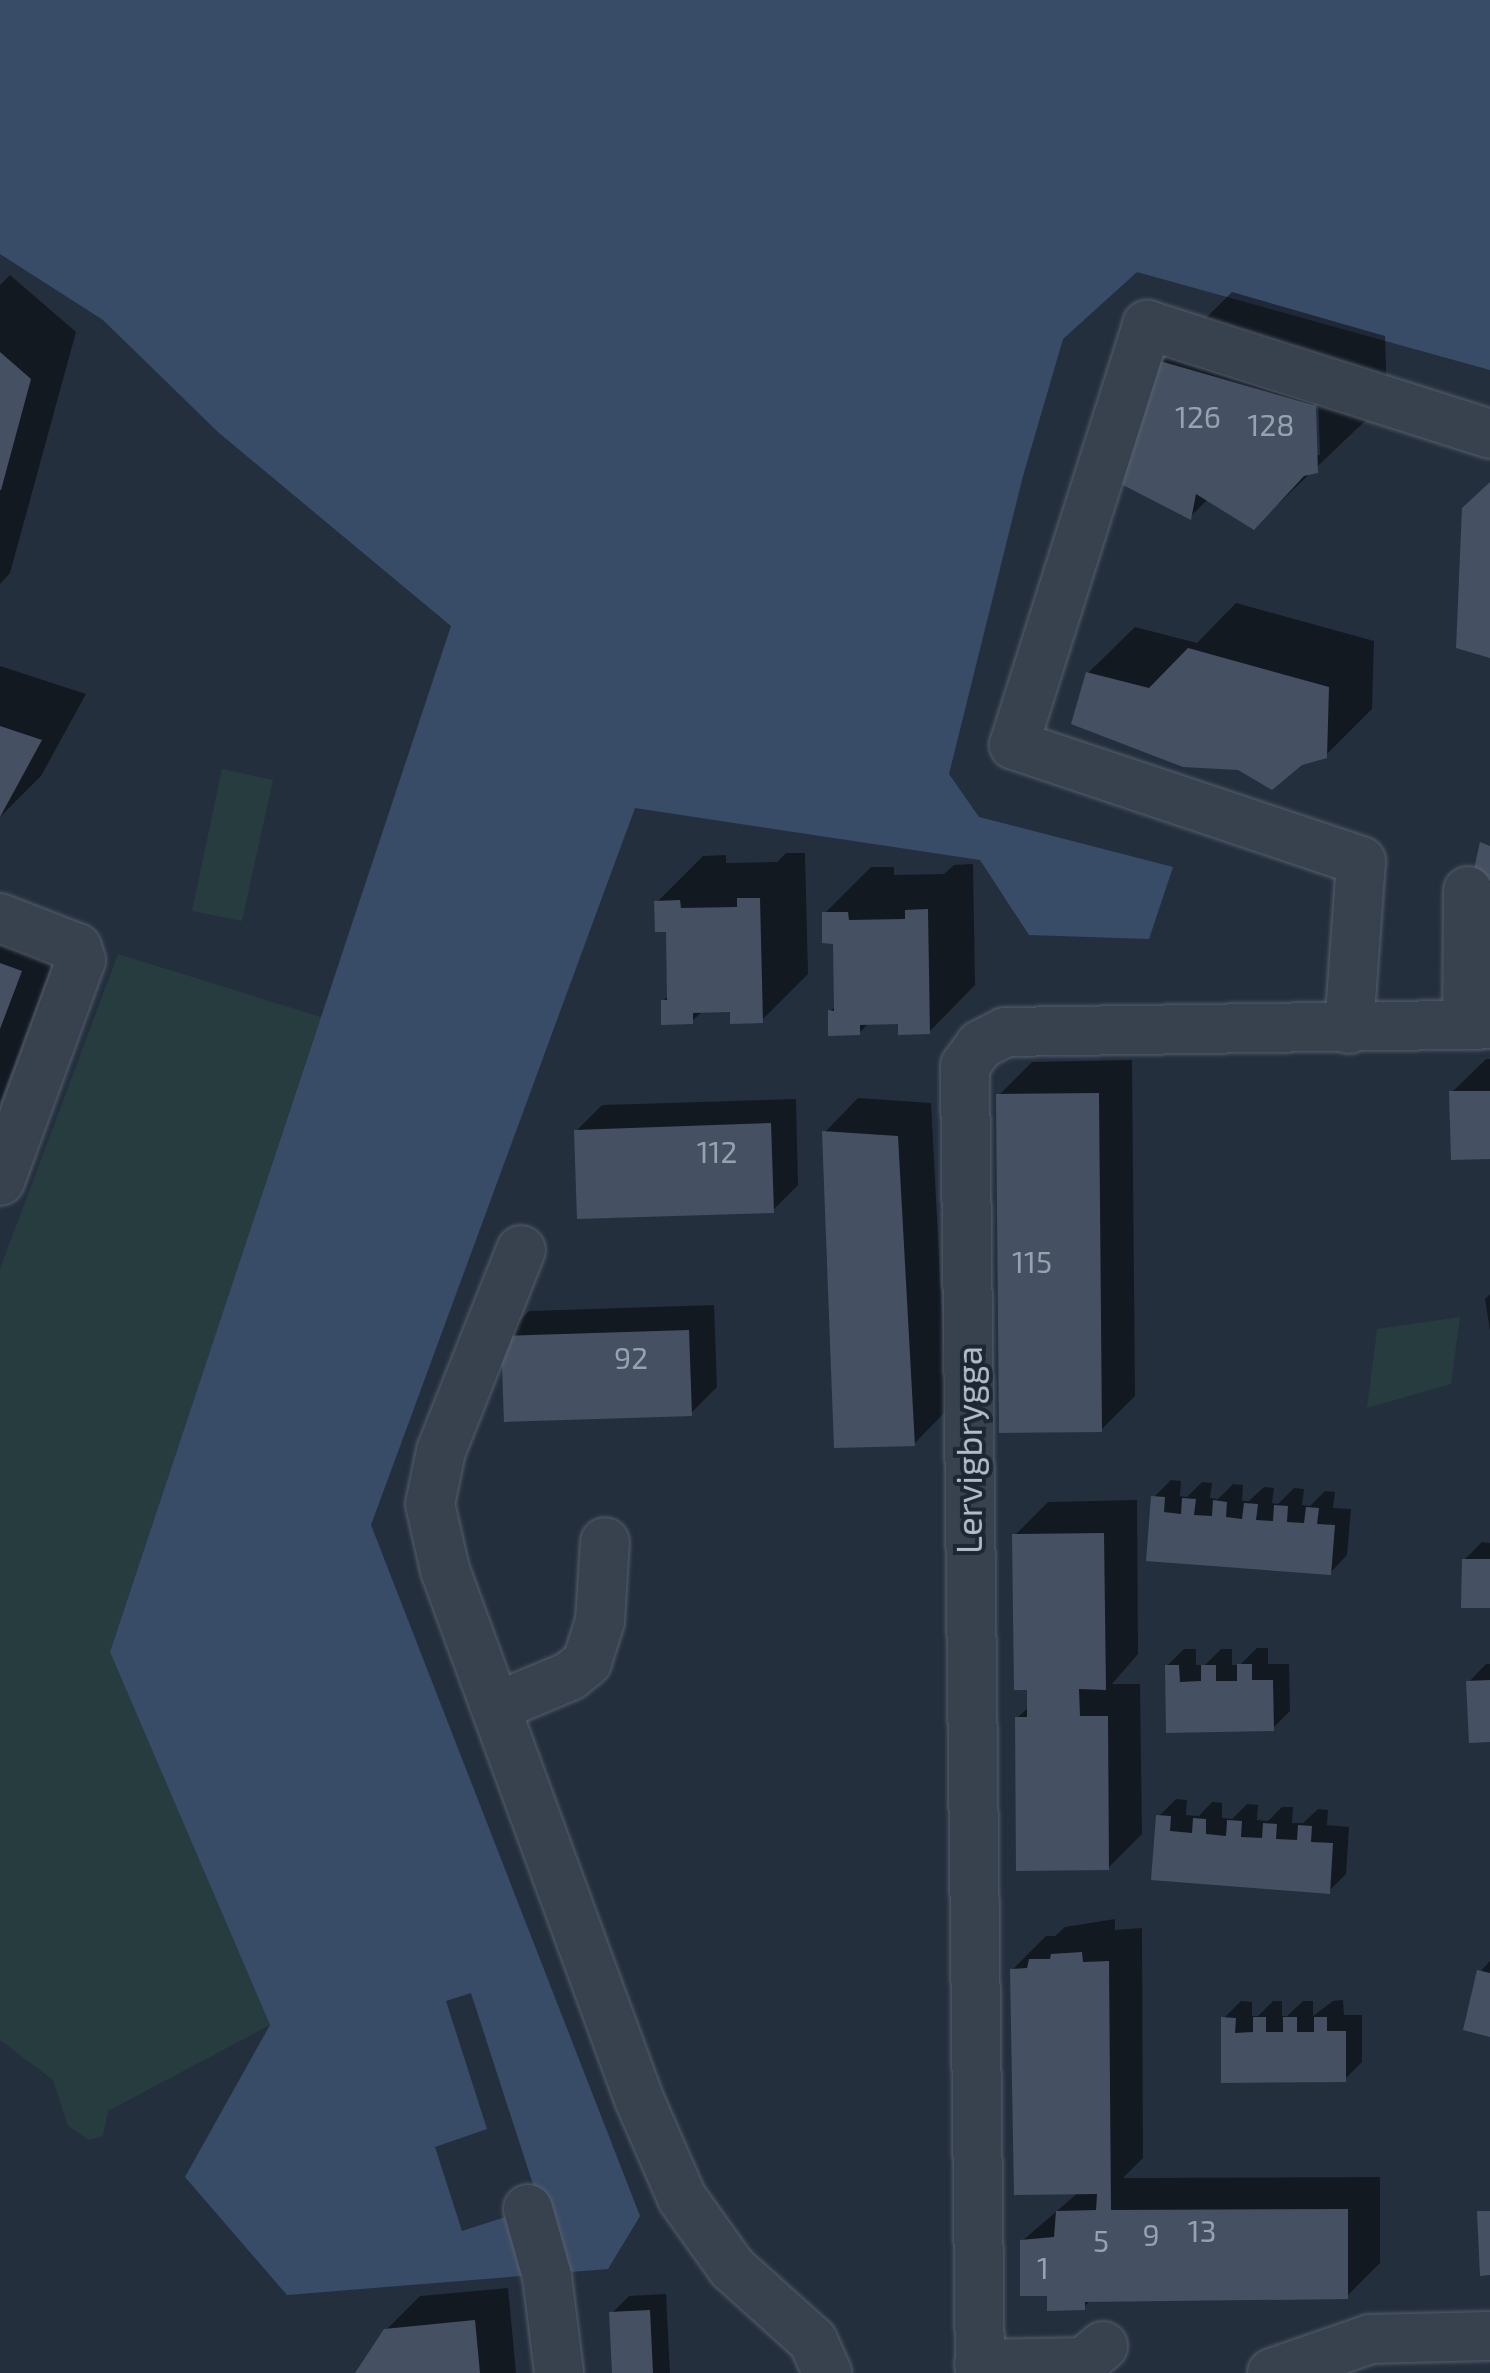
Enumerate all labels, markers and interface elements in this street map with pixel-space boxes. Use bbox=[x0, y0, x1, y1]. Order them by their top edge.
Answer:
house number: 126 bbox=[1175, 398, 1221, 434]
house number: 128 bbox=[1247, 406, 1295, 442]
house number: 112 bbox=[697, 1133, 737, 1169]
house number: 115 bbox=[1012, 1243, 1052, 1279]
house number: 92 bbox=[614, 1339, 648, 1375]
street label: Lervigbrygga bbox=[947, 1346, 989, 1554]
house number: 13 bbox=[1188, 2212, 1216, 2248]
house number: 9 bbox=[1142, 2216, 1160, 2252]
house number: 5 bbox=[1093, 2222, 1109, 2258]
house number: 1 bbox=[1037, 2249, 1049, 2285]

